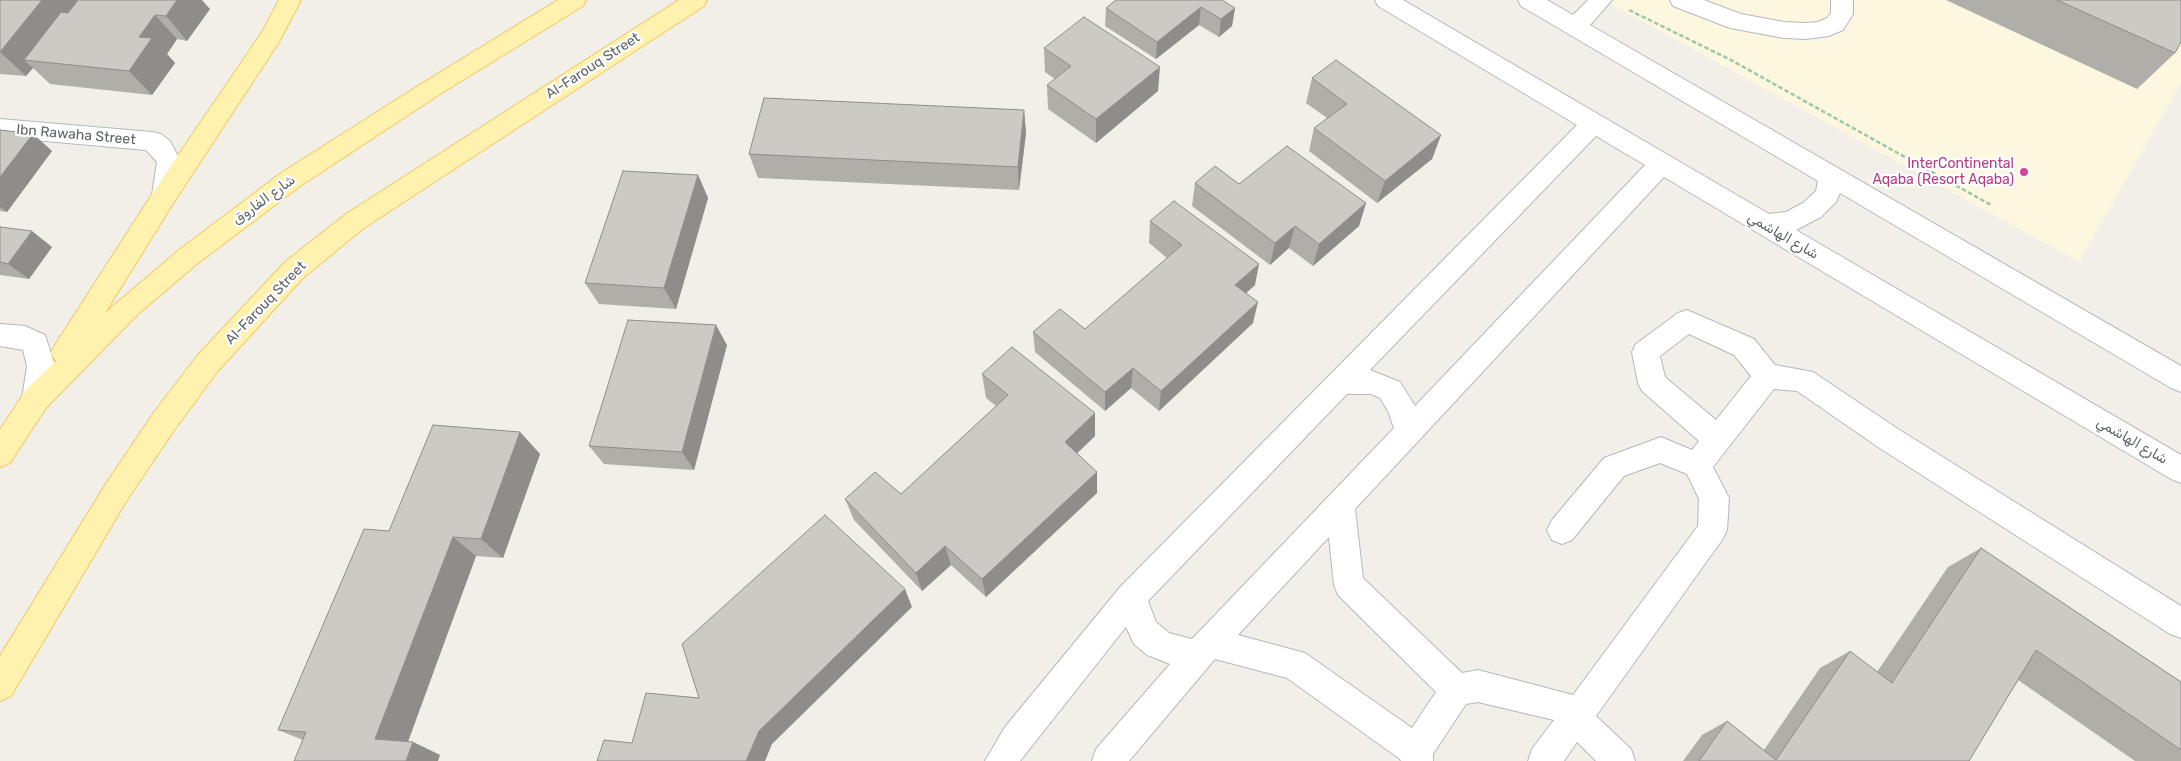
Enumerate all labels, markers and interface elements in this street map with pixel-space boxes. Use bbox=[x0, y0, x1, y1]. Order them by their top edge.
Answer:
street label: Al-Farouq Street bbox=[543, 29, 643, 103]
street label: Ibn Rawaha Street bbox=[16, 121, 136, 149]
place label: InterContinental Aqaba (Resort Aqaba) bbox=[1872, 156, 2014, 188]
marker: InterContinental Aqaba (Resort Aqaba) bbox=[2018, 166, 2030, 178]
street label: شارع الفاروق bbox=[229, 172, 299, 228]
street label: شارع الهاشمي bbox=[1744, 209, 1822, 263]
street label: Al-Farouq Street bbox=[222, 258, 310, 348]
street label: شارع الهاشمي bbox=[2093, 414, 2171, 468]

